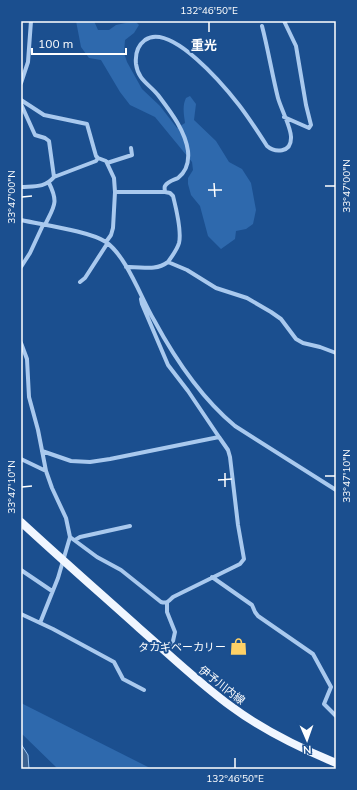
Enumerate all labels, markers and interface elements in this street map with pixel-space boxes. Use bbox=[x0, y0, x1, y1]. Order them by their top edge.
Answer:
text: 132°46'50"E bbox=[180, 4, 238, 17]
scale bar bbox=[32, 30, 126, 56]
text: 100 m bbox=[38, 36, 73, 51]
district label: 重光 bbox=[191, 37, 217, 53]
text: 33°47'00"N bbox=[340, 159, 353, 213]
text: 33°47'00"N bbox=[5, 170, 18, 224]
text: 33°47'10"N bbox=[340, 449, 353, 503]
text: 33°47'10"N bbox=[5, 460, 18, 514]
shop icon: タカギベーカリー bbox=[229, 637, 249, 657]
place label: タカギベーカリー bbox=[138, 640, 226, 654]
street label: 伊予川内線 bbox=[196, 663, 248, 707]
north arrow bbox=[287, 720, 327, 760]
text: N bbox=[303, 743, 312, 757]
text: 132°46'50"E bbox=[206, 772, 264, 785]

